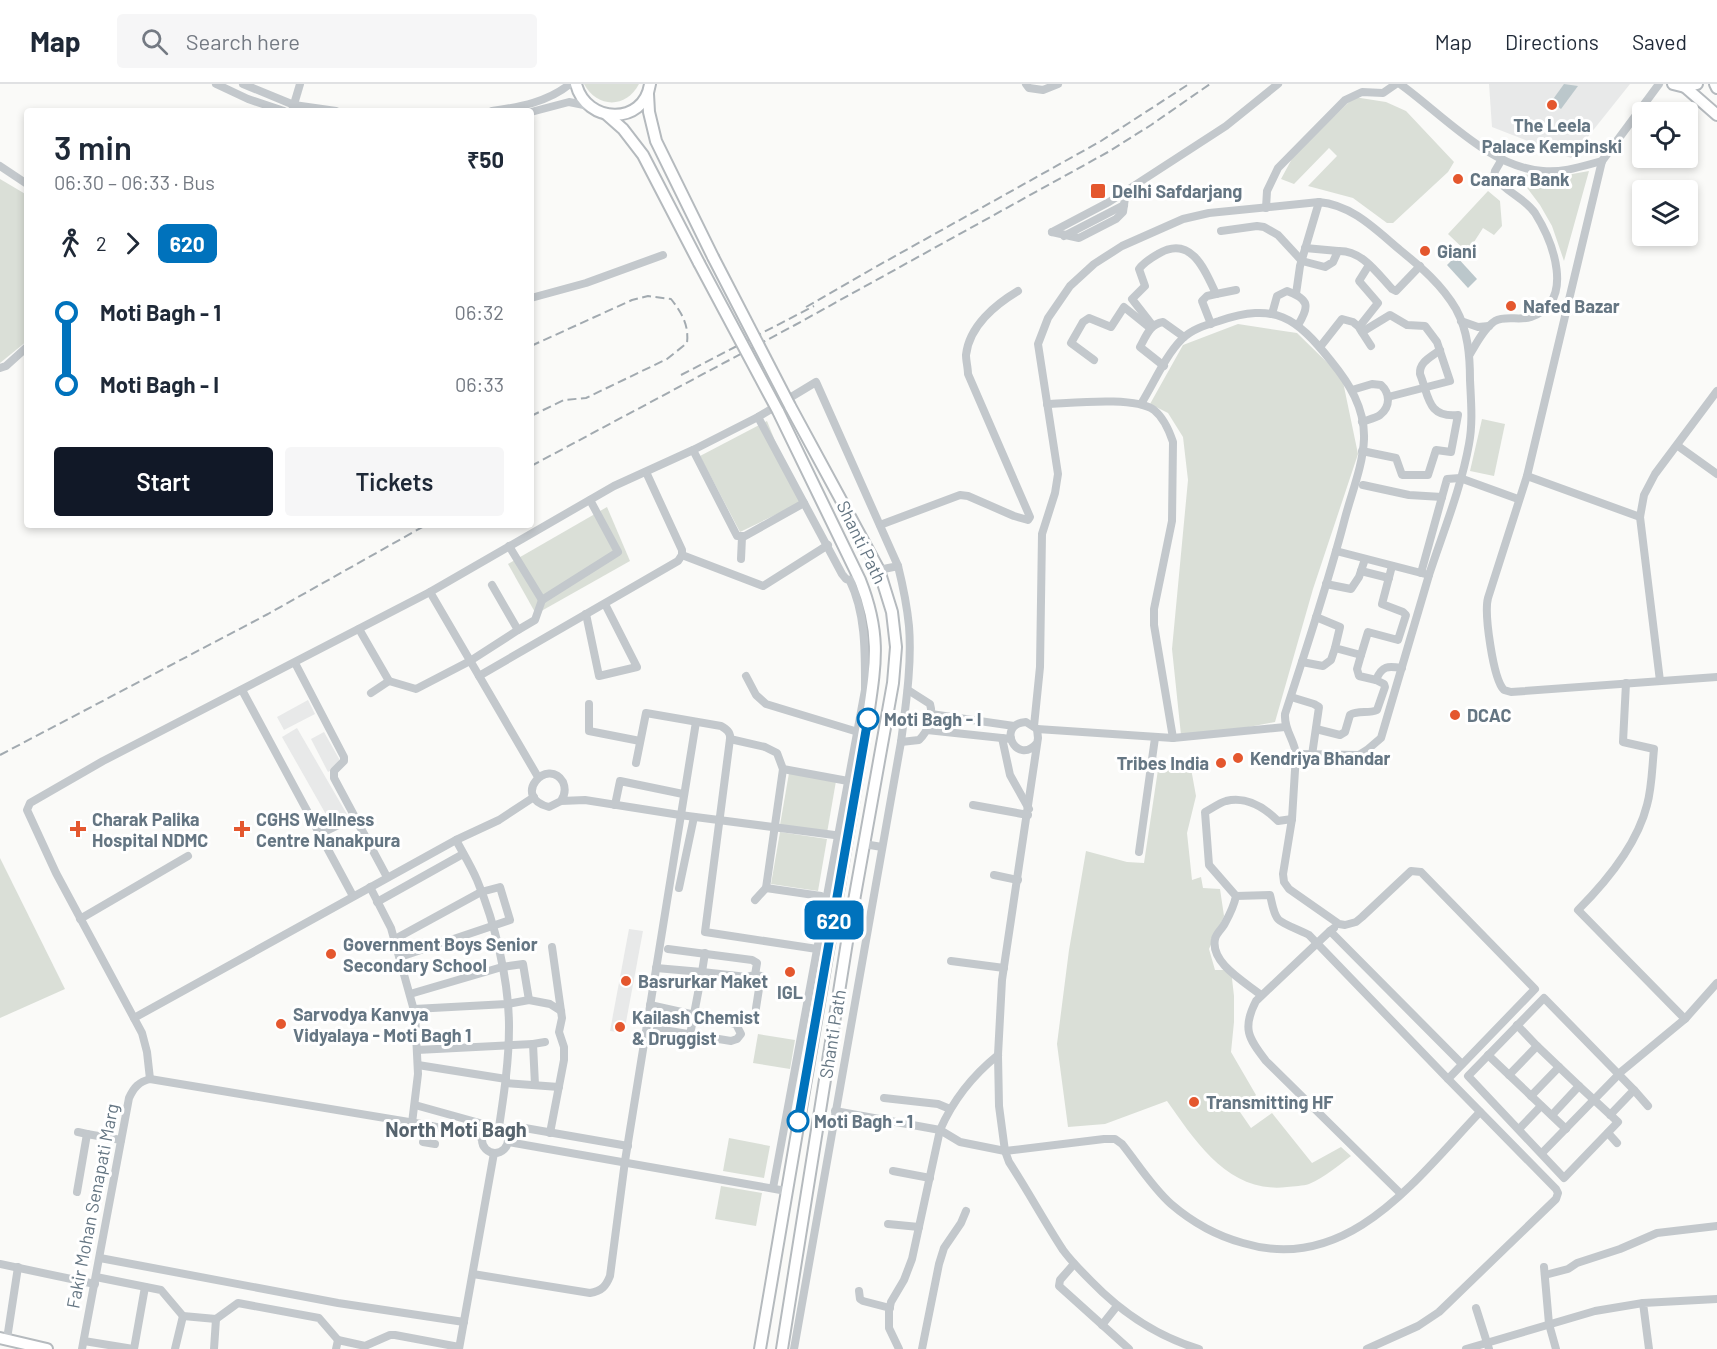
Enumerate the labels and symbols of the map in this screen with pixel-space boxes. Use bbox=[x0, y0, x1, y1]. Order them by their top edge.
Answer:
marker: The Leela Palace Kempinski bbox=[1545, 98, 1559, 112]
place label: The Leela Palace Kempinski bbox=[1482, 114, 1622, 157]
place label: Canara Bank bbox=[1470, 168, 1570, 190]
marker: Canara Bank bbox=[1451, 172, 1465, 186]
place label: Delhi Safdarjang bbox=[1112, 180, 1242, 202]
marker: Delhi Safdarjang bbox=[1089, 182, 1107, 200]
place label: Giani bbox=[1437, 240, 1477, 262]
marker: Giani bbox=[1418, 244, 1432, 258]
place label: Nafed Bazar bbox=[1523, 295, 1620, 317]
marker: Nafed Bazar bbox=[1504, 299, 1518, 313]
street label: Shanti Path bbox=[832, 497, 892, 587]
place label: DCAC bbox=[1467, 704, 1511, 726]
marker: Moti Bagh - I bbox=[857, 708, 879, 730]
place label: Moti Bagh - I bbox=[884, 708, 981, 730]
marker: DCAC bbox=[1448, 708, 1462, 722]
place label: Kendriya Bhandar bbox=[1250, 747, 1391, 769]
marker: Kendriya Bhandar bbox=[1231, 751, 1245, 765]
place label: Tribes India bbox=[1117, 752, 1209, 774]
marker: Tribes India bbox=[1214, 756, 1228, 770]
place label: Charak Palika Hospital NDMC bbox=[92, 808, 208, 851]
place label: CGHS Wellness Centre Nanakpura bbox=[256, 808, 400, 851]
marker: Charak Palika Hospital NDMC bbox=[69, 820, 87, 838]
marker: CGHS Wellness Centre Nanakpura bbox=[233, 820, 251, 838]
line badge: 620 bbox=[800, 900, 868, 940]
place label: Government Boys Senior Secondary School bbox=[343, 933, 538, 976]
marker: Government Boys Senior Secondary School bbox=[324, 947, 338, 961]
marker: IGL bbox=[783, 965, 797, 979]
place label: Basrurkar Maket bbox=[638, 970, 768, 992]
marker: Basrurkar Maket bbox=[619, 974, 633, 988]
place label: IGL bbox=[777, 981, 803, 1003]
street label: Shanti Path bbox=[814, 988, 850, 1080]
place label: Sarvodya Kanvya Vidyalaya - Moti Bagh 1 bbox=[293, 1003, 471, 1046]
place label: Kailash Chemist & Druggist bbox=[632, 1006, 760, 1049]
marker: Sarvodya Kanvya Vidyalaya - Moti Bagh 1 bbox=[274, 1017, 288, 1031]
marker: Kailash Chemist & Druggist bbox=[613, 1020, 627, 1034]
place label: Transmitting HF bbox=[1206, 1091, 1333, 1113]
marker: Transmitting HF bbox=[1187, 1095, 1201, 1109]
street label: Fakir Mohan Senapati Marg bbox=[61, 1102, 123, 1310]
marker: Moti Bagh - 1 bbox=[787, 1110, 809, 1132]
place label: Moti Bagh - 1 bbox=[814, 1110, 913, 1132]
district label: North Moti Bagh bbox=[385, 1117, 527, 1141]

